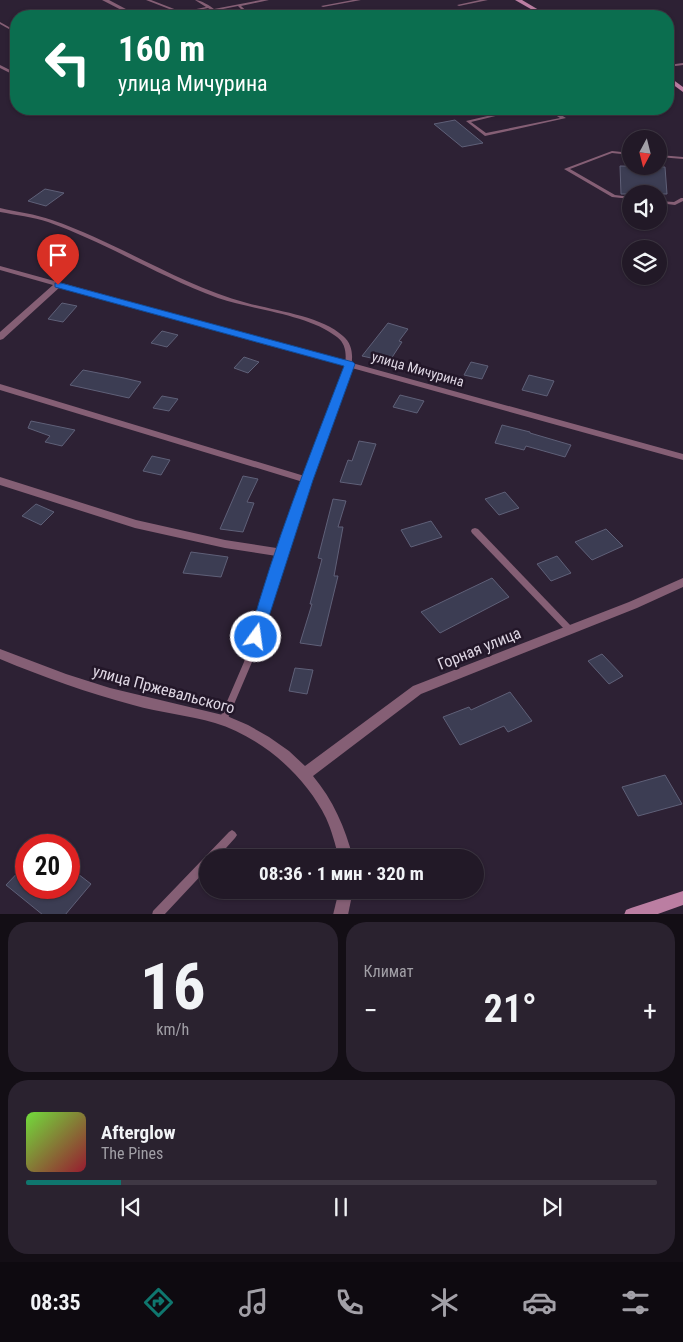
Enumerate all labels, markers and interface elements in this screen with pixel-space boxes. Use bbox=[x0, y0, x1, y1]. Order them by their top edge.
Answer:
text: 160 m bbox=[118, 29, 205, 70]
icon: left bbox=[35, 30, 100, 95]
text: улица Мичурина bbox=[118, 71, 268, 96]
north arrow bbox=[622, 130, 668, 175]
map controls bbox=[622, 130, 667, 285]
button: sound bbox=[622, 185, 667, 230]
pin bbox=[37, 234, 79, 285]
button: layers bbox=[622, 240, 667, 285]
icon: arrive bbox=[44, 241, 72, 269]
street label: улица Мичурина bbox=[370, 348, 466, 390]
position arrow bbox=[229, 610, 281, 662]
street label: Горная улица bbox=[435, 623, 524, 674]
street label: улица Пржевальского bbox=[91, 661, 237, 718]
speed limit sign: 20 bbox=[15, 834, 80, 899]
text: 08:36 · 1 мин · 320 m bbox=[259, 862, 424, 885]
text: 16 bbox=[140, 949, 206, 1025]
text: Климат bbox=[364, 962, 413, 981]
text: 21° bbox=[484, 987, 537, 1031]
text: − bbox=[364, 994, 378, 1027]
text: + bbox=[643, 994, 657, 1027]
text: km/h bbox=[156, 1020, 189, 1039]
text: Afterglow bbox=[101, 1121, 175, 1144]
text: The Pines bbox=[101, 1144, 163, 1163]
icon: previous bbox=[117, 1193, 145, 1221]
icon: pause bbox=[327, 1193, 355, 1221]
icon: next bbox=[538, 1193, 566, 1221]
icon: directions bbox=[141, 1285, 176, 1320]
icon: music bbox=[236, 1285, 271, 1320]
icon: phone bbox=[332, 1285, 367, 1320]
icon: climate bbox=[427, 1285, 462, 1320]
icon: car bbox=[522, 1285, 557, 1320]
icon: filters bbox=[618, 1285, 653, 1320]
text: 08:35 bbox=[30, 1290, 81, 1315]

